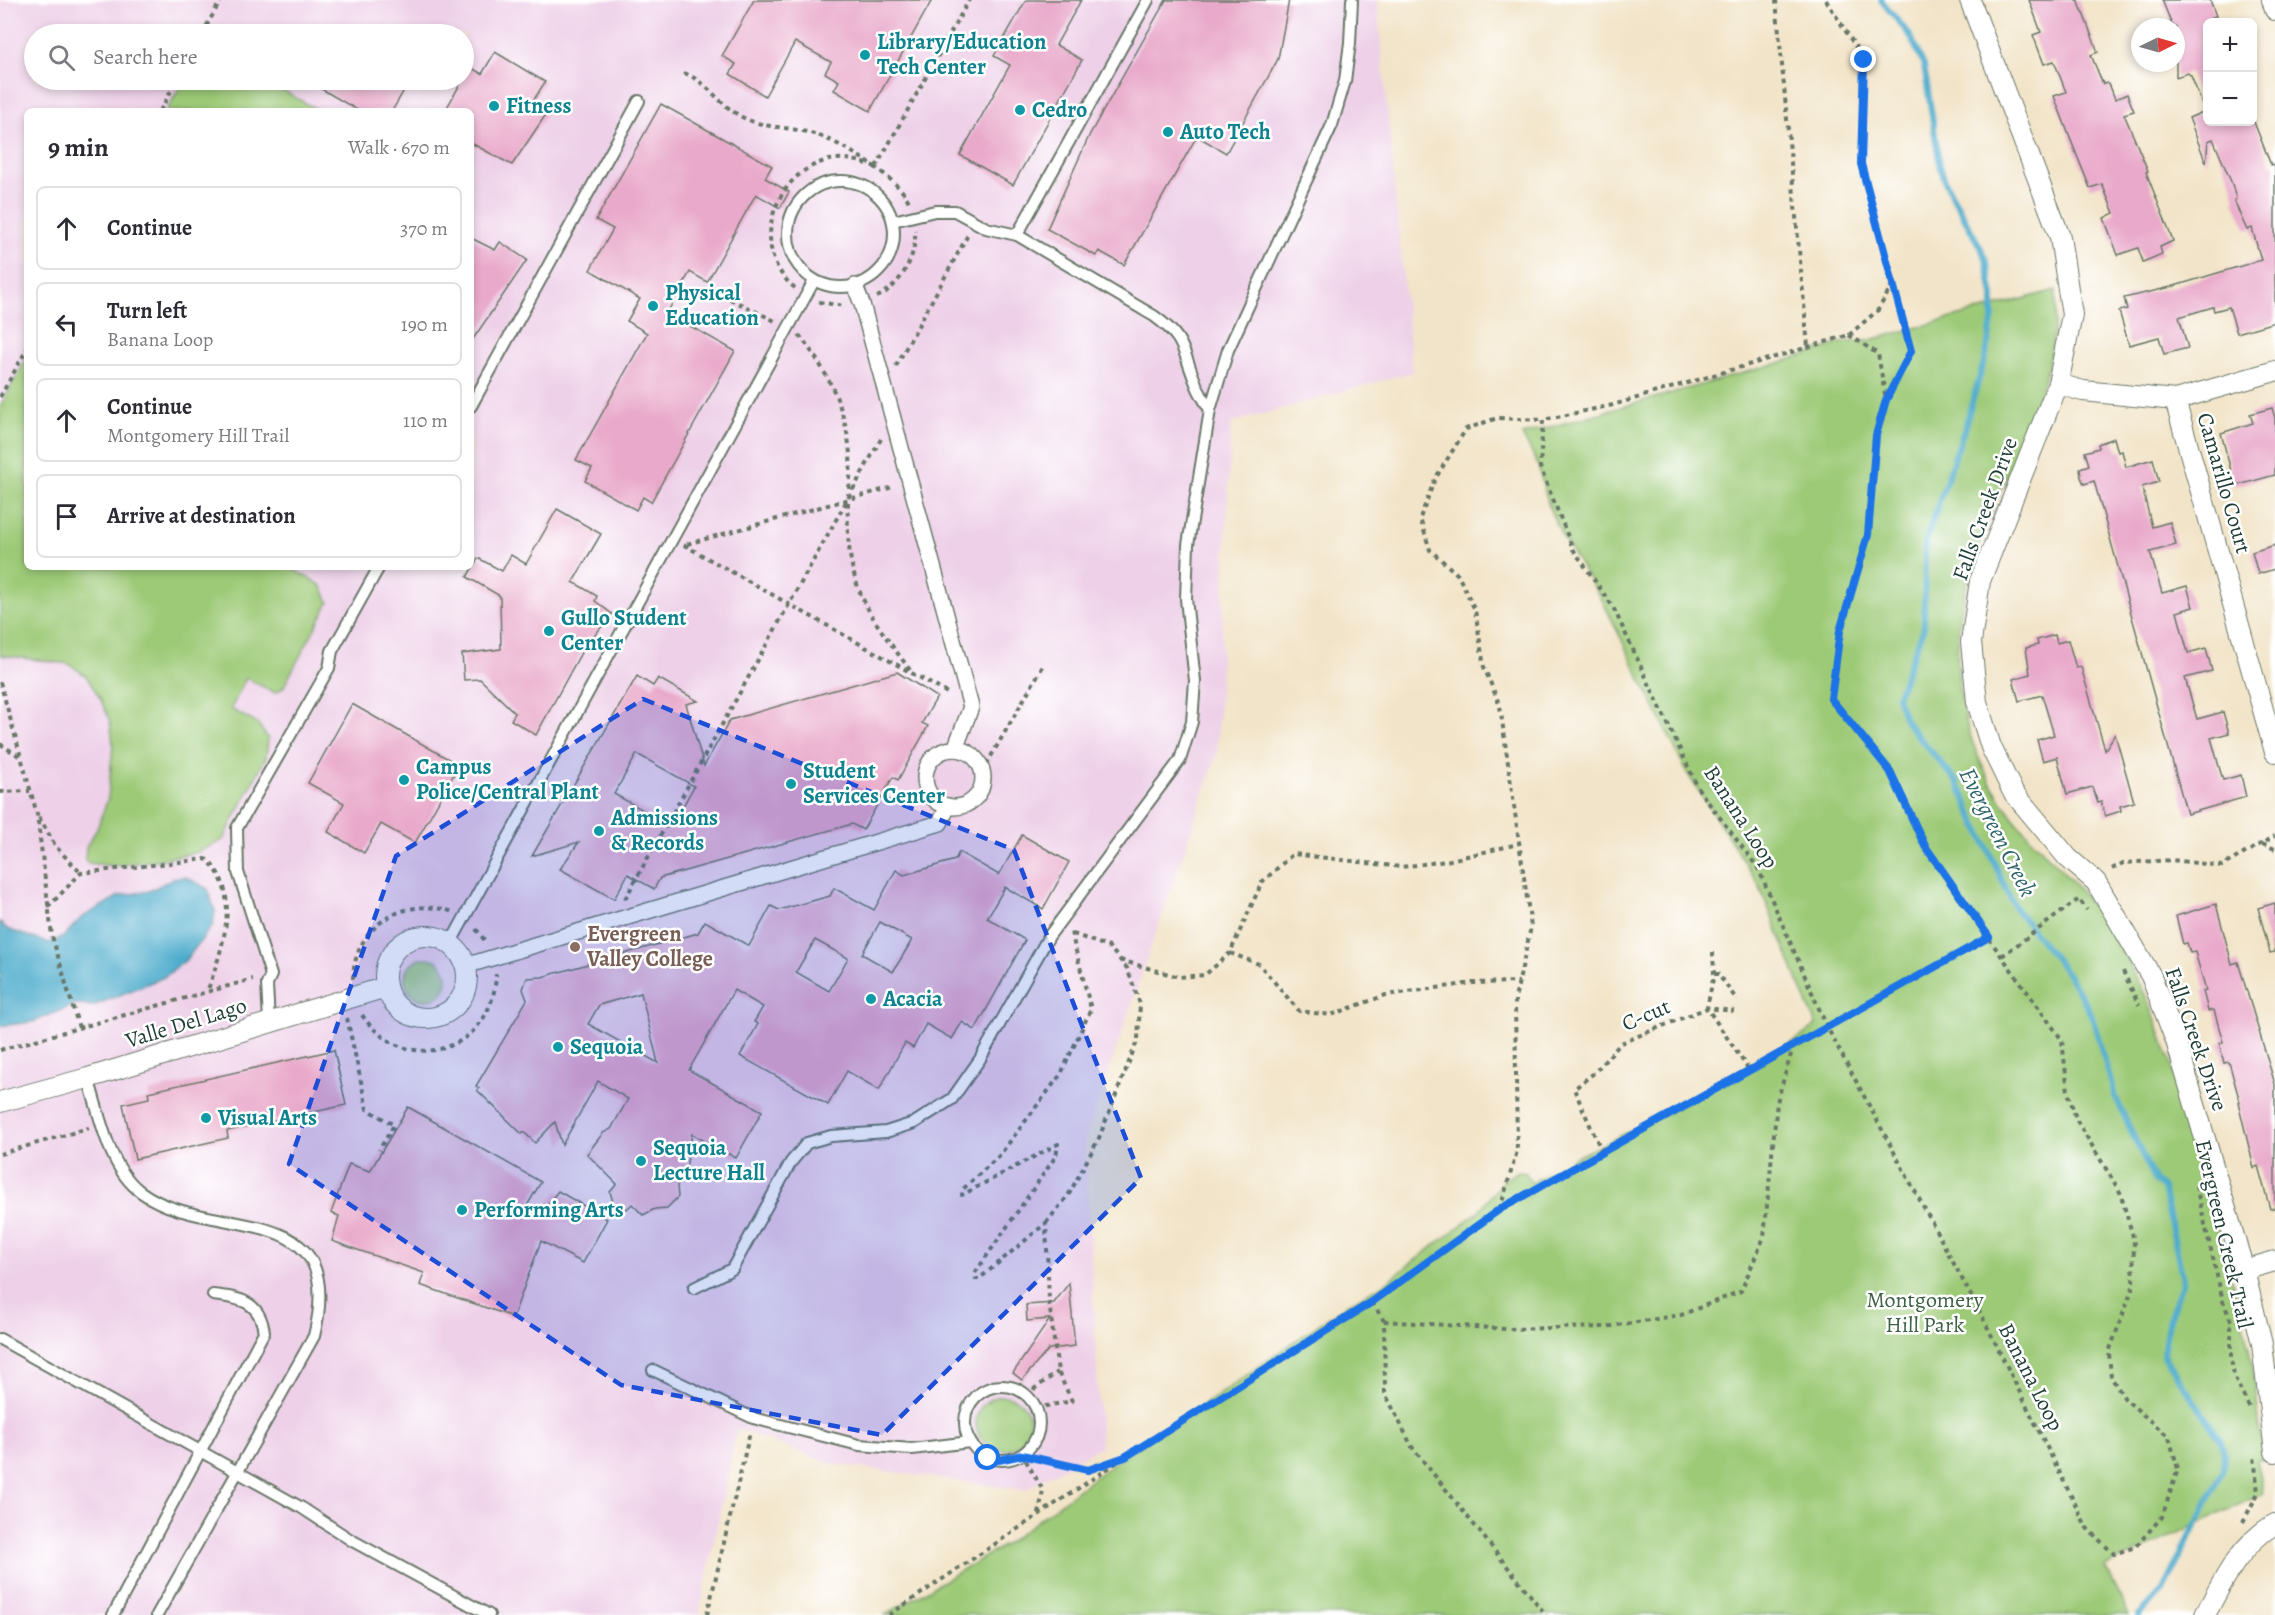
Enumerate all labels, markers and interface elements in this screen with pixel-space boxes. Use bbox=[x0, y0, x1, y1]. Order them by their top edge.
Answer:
north arrow bbox=[2131, 18, 2185, 72]
map controls bbox=[2203, 18, 2257, 126]
button: + bbox=[2203, 18, 2257, 72]
search box bbox=[24, 24, 474, 90]
place label: Library/Education Tech Center bbox=[877, 27, 1046, 82]
icon: search bbox=[45, 41, 78, 74]
text: Search here bbox=[93, 42, 198, 72]
route end bbox=[1850, 46, 1876, 72]
marker: Library/Education Tech Center bbox=[858, 48, 872, 62]
button: − bbox=[2203, 72, 2257, 126]
place label: Fitness bbox=[506, 91, 571, 121]
place label: Cedro bbox=[1032, 95, 1087, 125]
marker: Fitness bbox=[487, 99, 501, 113]
marker: Cedro bbox=[1013, 103, 1027, 117]
place label: Auto Tech bbox=[1179, 117, 1271, 147]
marker: Auto Tech bbox=[1161, 125, 1175, 139]
text: 9 min bbox=[48, 130, 109, 165]
text: Walk · 670 m bbox=[348, 134, 450, 161]
icon: ahead bbox=[50, 212, 83, 245]
text: Continue bbox=[107, 213, 192, 243]
text: 370 m bbox=[400, 215, 448, 242]
place label: Physical Education bbox=[665, 278, 759, 333]
text: Turn left bbox=[107, 296, 187, 326]
marker: Physical Education bbox=[646, 299, 660, 313]
icon: left bbox=[50, 308, 83, 341]
text: 190 m bbox=[401, 311, 448, 338]
text: Banana Loop bbox=[107, 326, 213, 353]
text: Continue bbox=[107, 392, 192, 422]
icon: ahead bbox=[50, 404, 83, 437]
text: 110 m bbox=[403, 407, 448, 434]
street label: Camarillo Court bbox=[2190, 409, 2258, 557]
text: Montgomery Hill Trail bbox=[107, 422, 289, 449]
street label: Falls Creek Drive bbox=[1945, 433, 2025, 585]
icon: arrive bbox=[50, 500, 83, 533]
text: Arrive at destination bbox=[107, 501, 296, 531]
place label: Gullo Student Center bbox=[561, 603, 687, 658]
marker: Gullo Student Center bbox=[542, 624, 556, 638]
place label: Campus Police/Central Plant bbox=[416, 752, 600, 807]
place label: Student Services Center bbox=[803, 756, 945, 811]
street label: Banana Loop bbox=[1697, 760, 1785, 874]
water label: Evergreen Creek bbox=[1952, 762, 2044, 903]
marker: Campus Police/Central Plant bbox=[397, 773, 411, 787]
marker: Student Services Center bbox=[784, 777, 798, 791]
place label: Admissions & Records bbox=[610, 803, 718, 858]
marker: Admissions & Records bbox=[592, 824, 606, 838]
place label: Evergreen Valley College bbox=[586, 919, 713, 974]
marker: Evergreen Valley College bbox=[568, 940, 582, 954]
street label: Falls Creek Drive bbox=[2157, 963, 2235, 1115]
place label: Acacia bbox=[882, 984, 943, 1014]
street label: Valle Del Lago bbox=[121, 990, 250, 1056]
street label: C-cut bbox=[1617, 991, 1675, 1039]
marker: Acacia bbox=[864, 992, 878, 1006]
place label: Sequoia bbox=[570, 1032, 644, 1062]
marker: Sequoia bbox=[551, 1040, 565, 1054]
place label: Visual Arts bbox=[217, 1103, 317, 1133]
marker: Visual Arts bbox=[199, 1111, 213, 1125]
place label: Sequoia Lecture Hall bbox=[653, 1133, 765, 1188]
street label: Evergreen Creek Trail bbox=[2188, 1136, 2260, 1332]
marker: Sequoia Lecture Hall bbox=[634, 1154, 648, 1168]
place label: Performing Arts bbox=[474, 1195, 624, 1225]
marker: Performing Arts bbox=[455, 1203, 469, 1217]
park label: Montgomery Hill Park bbox=[1866, 1285, 1984, 1340]
street label: Banana Loop bbox=[1991, 1318, 2071, 1436]
route start bbox=[974, 1444, 1000, 1470]

